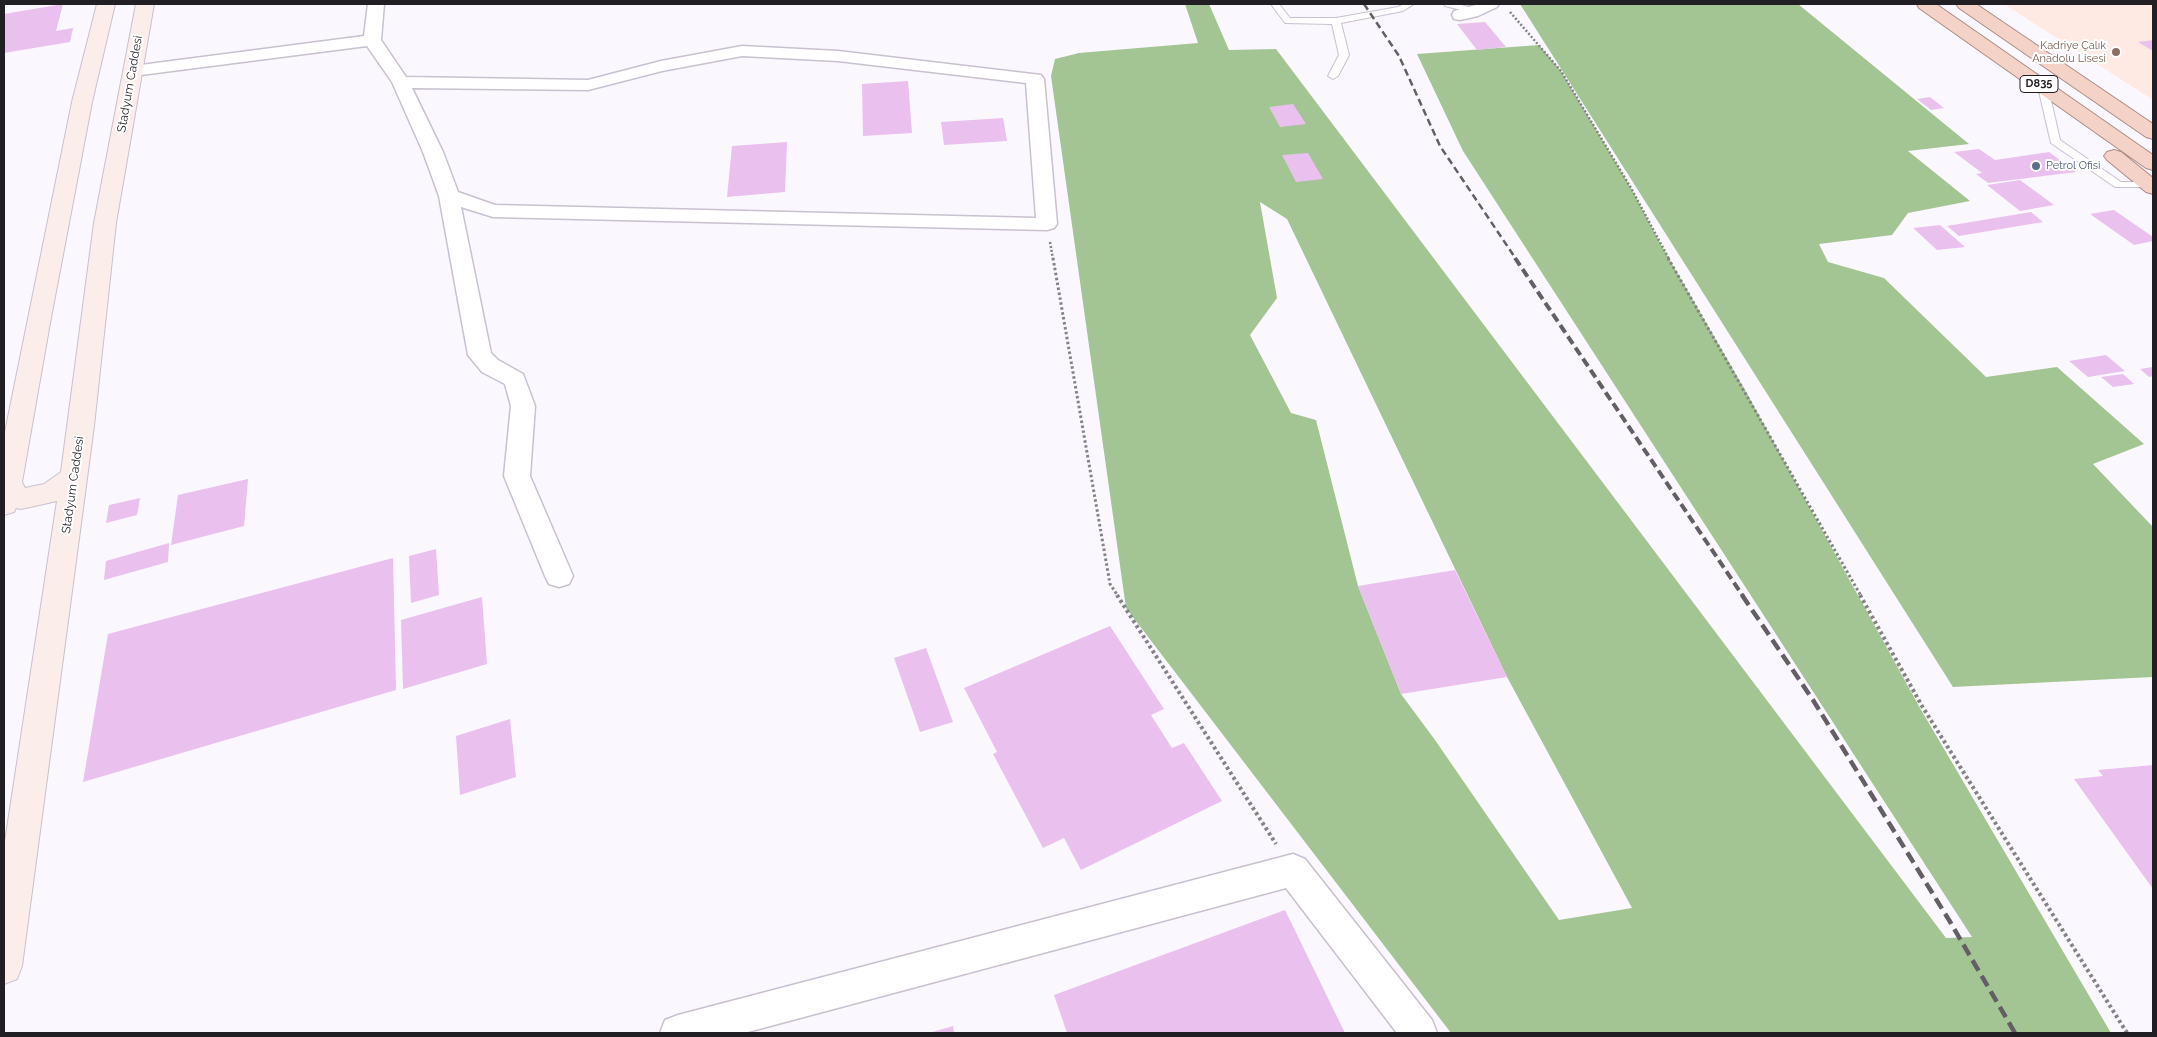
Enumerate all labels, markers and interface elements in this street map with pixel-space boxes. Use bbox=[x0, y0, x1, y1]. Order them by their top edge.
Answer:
street label: Stadyum Caddesi bbox=[114, 34, 146, 134]
place label: Kadriye Çalık Anadolu Lisesi bbox=[2032, 39, 2106, 65]
marker: Kadriye Çalık Anadolu Lisesi bbox=[2110, 46, 2122, 58]
road number: D835 bbox=[2020, 76, 2058, 92]
place label: Petrol Ofisi bbox=[2046, 159, 2100, 173]
marker: Petrol Ofisi bbox=[2030, 160, 2042, 172]
street label: Stadyum Caddesi bbox=[59, 435, 87, 535]

